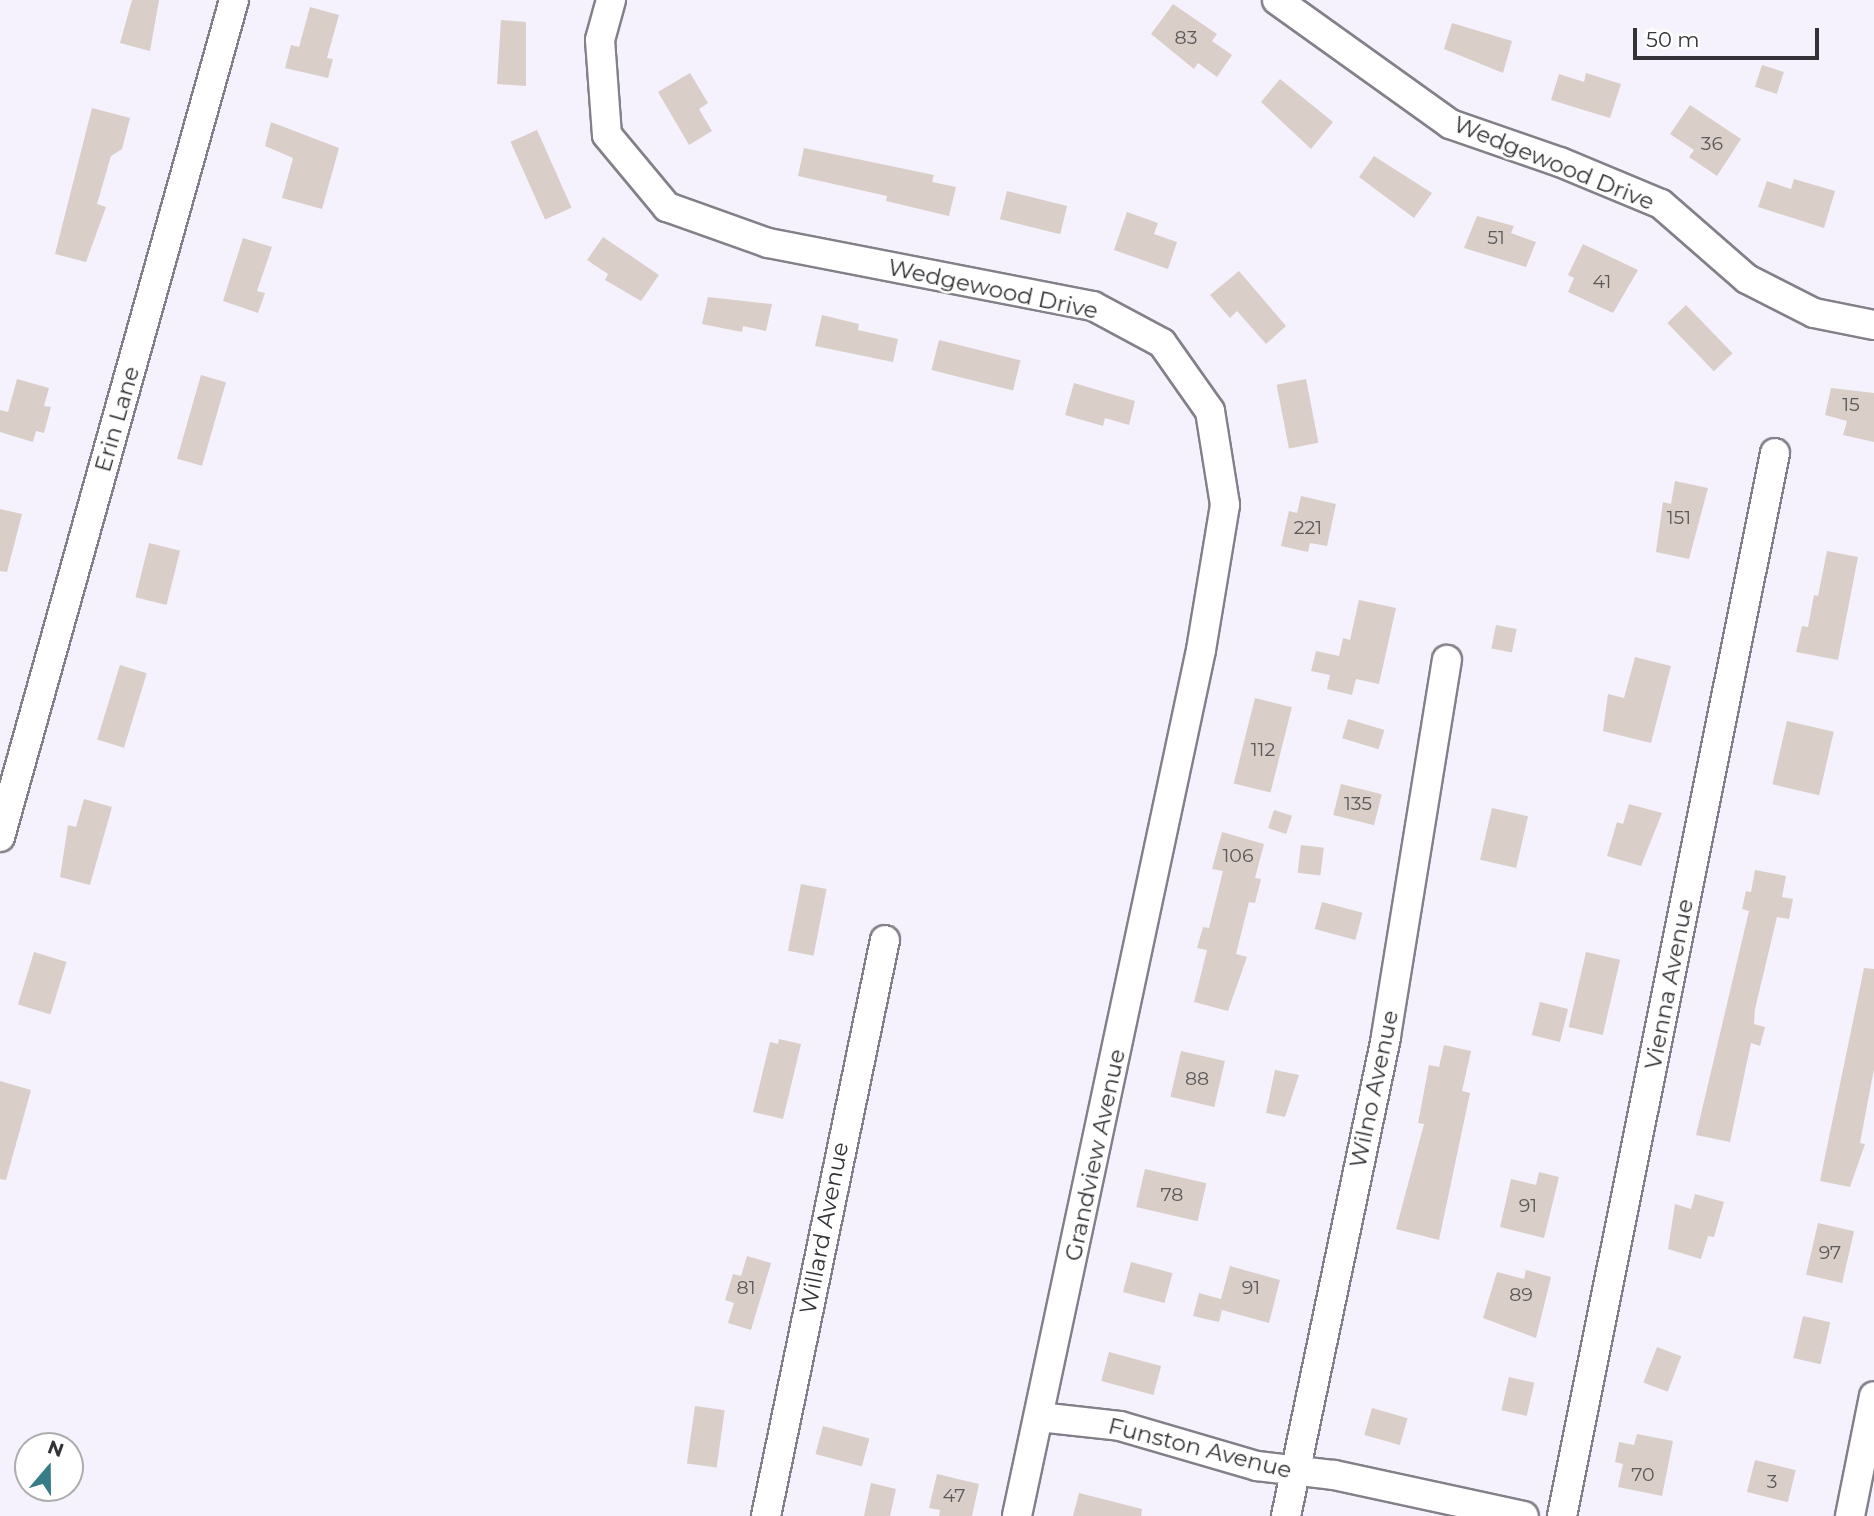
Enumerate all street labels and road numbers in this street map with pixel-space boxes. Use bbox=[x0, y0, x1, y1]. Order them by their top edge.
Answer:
street label: Wedgewood Drive bbox=[1450, 110, 1658, 216]
street label: Wedgewood Drive bbox=[886, 253, 1100, 325]
street label: Erin Lane bbox=[89, 363, 145, 475]
street label: Vienna Avenue bbox=[1639, 896, 1699, 1072]
street label: Wilno Avenue bbox=[1344, 1008, 1404, 1170]
street label: Grandview Avenue bbox=[1059, 1046, 1131, 1264]
street label: Willard Avenue bbox=[794, 1140, 854, 1316]
street label: Funston Avenue bbox=[1105, 1412, 1295, 1484]

